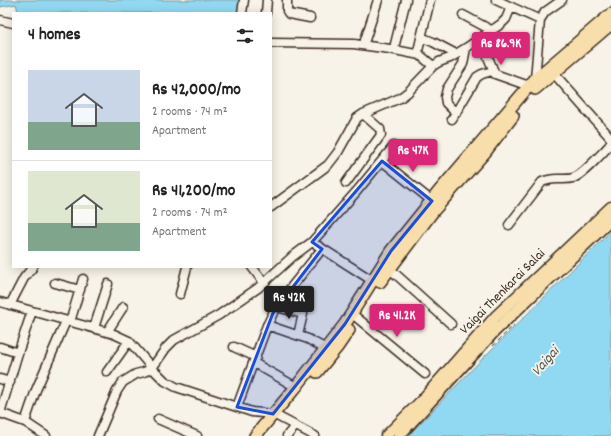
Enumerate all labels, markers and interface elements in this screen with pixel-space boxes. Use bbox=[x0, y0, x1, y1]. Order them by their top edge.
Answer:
text: 4 homes bbox=[28, 24, 81, 48]
icon: filters bbox=[234, 25, 256, 47]
pin: Rs 86.9K bbox=[460, 32, 542, 66]
text: Rs 86.9K bbox=[481, 35, 521, 54]
text: Rs 42,000/mo bbox=[152, 79, 241, 103]
icon: home bbox=[60, 86, 108, 134]
text: 2 rooms · 74 m² bbox=[152, 103, 227, 122]
text: Apartment bbox=[152, 122, 206, 141]
pin: Rs 47K bbox=[380, 139, 446, 173]
text: Rs 47K bbox=[397, 142, 429, 161]
text: Rs 41,200/mo bbox=[152, 180, 235, 204]
icon: home bbox=[60, 187, 108, 235]
text: 2 rooms · 74 m² bbox=[152, 204, 227, 223]
text: Apartment bbox=[152, 223, 206, 242]
street label: Vaigai Thenkarai Salai bbox=[456, 244, 551, 339]
pin: Rs 42K bbox=[256, 286, 322, 320]
text: Rs 42K bbox=[273, 289, 305, 308]
pin: Rs 41.2K bbox=[356, 304, 438, 338]
text: Rs 41.2K bbox=[379, 307, 415, 326]
water label: Vaigai bbox=[527, 341, 567, 382]

